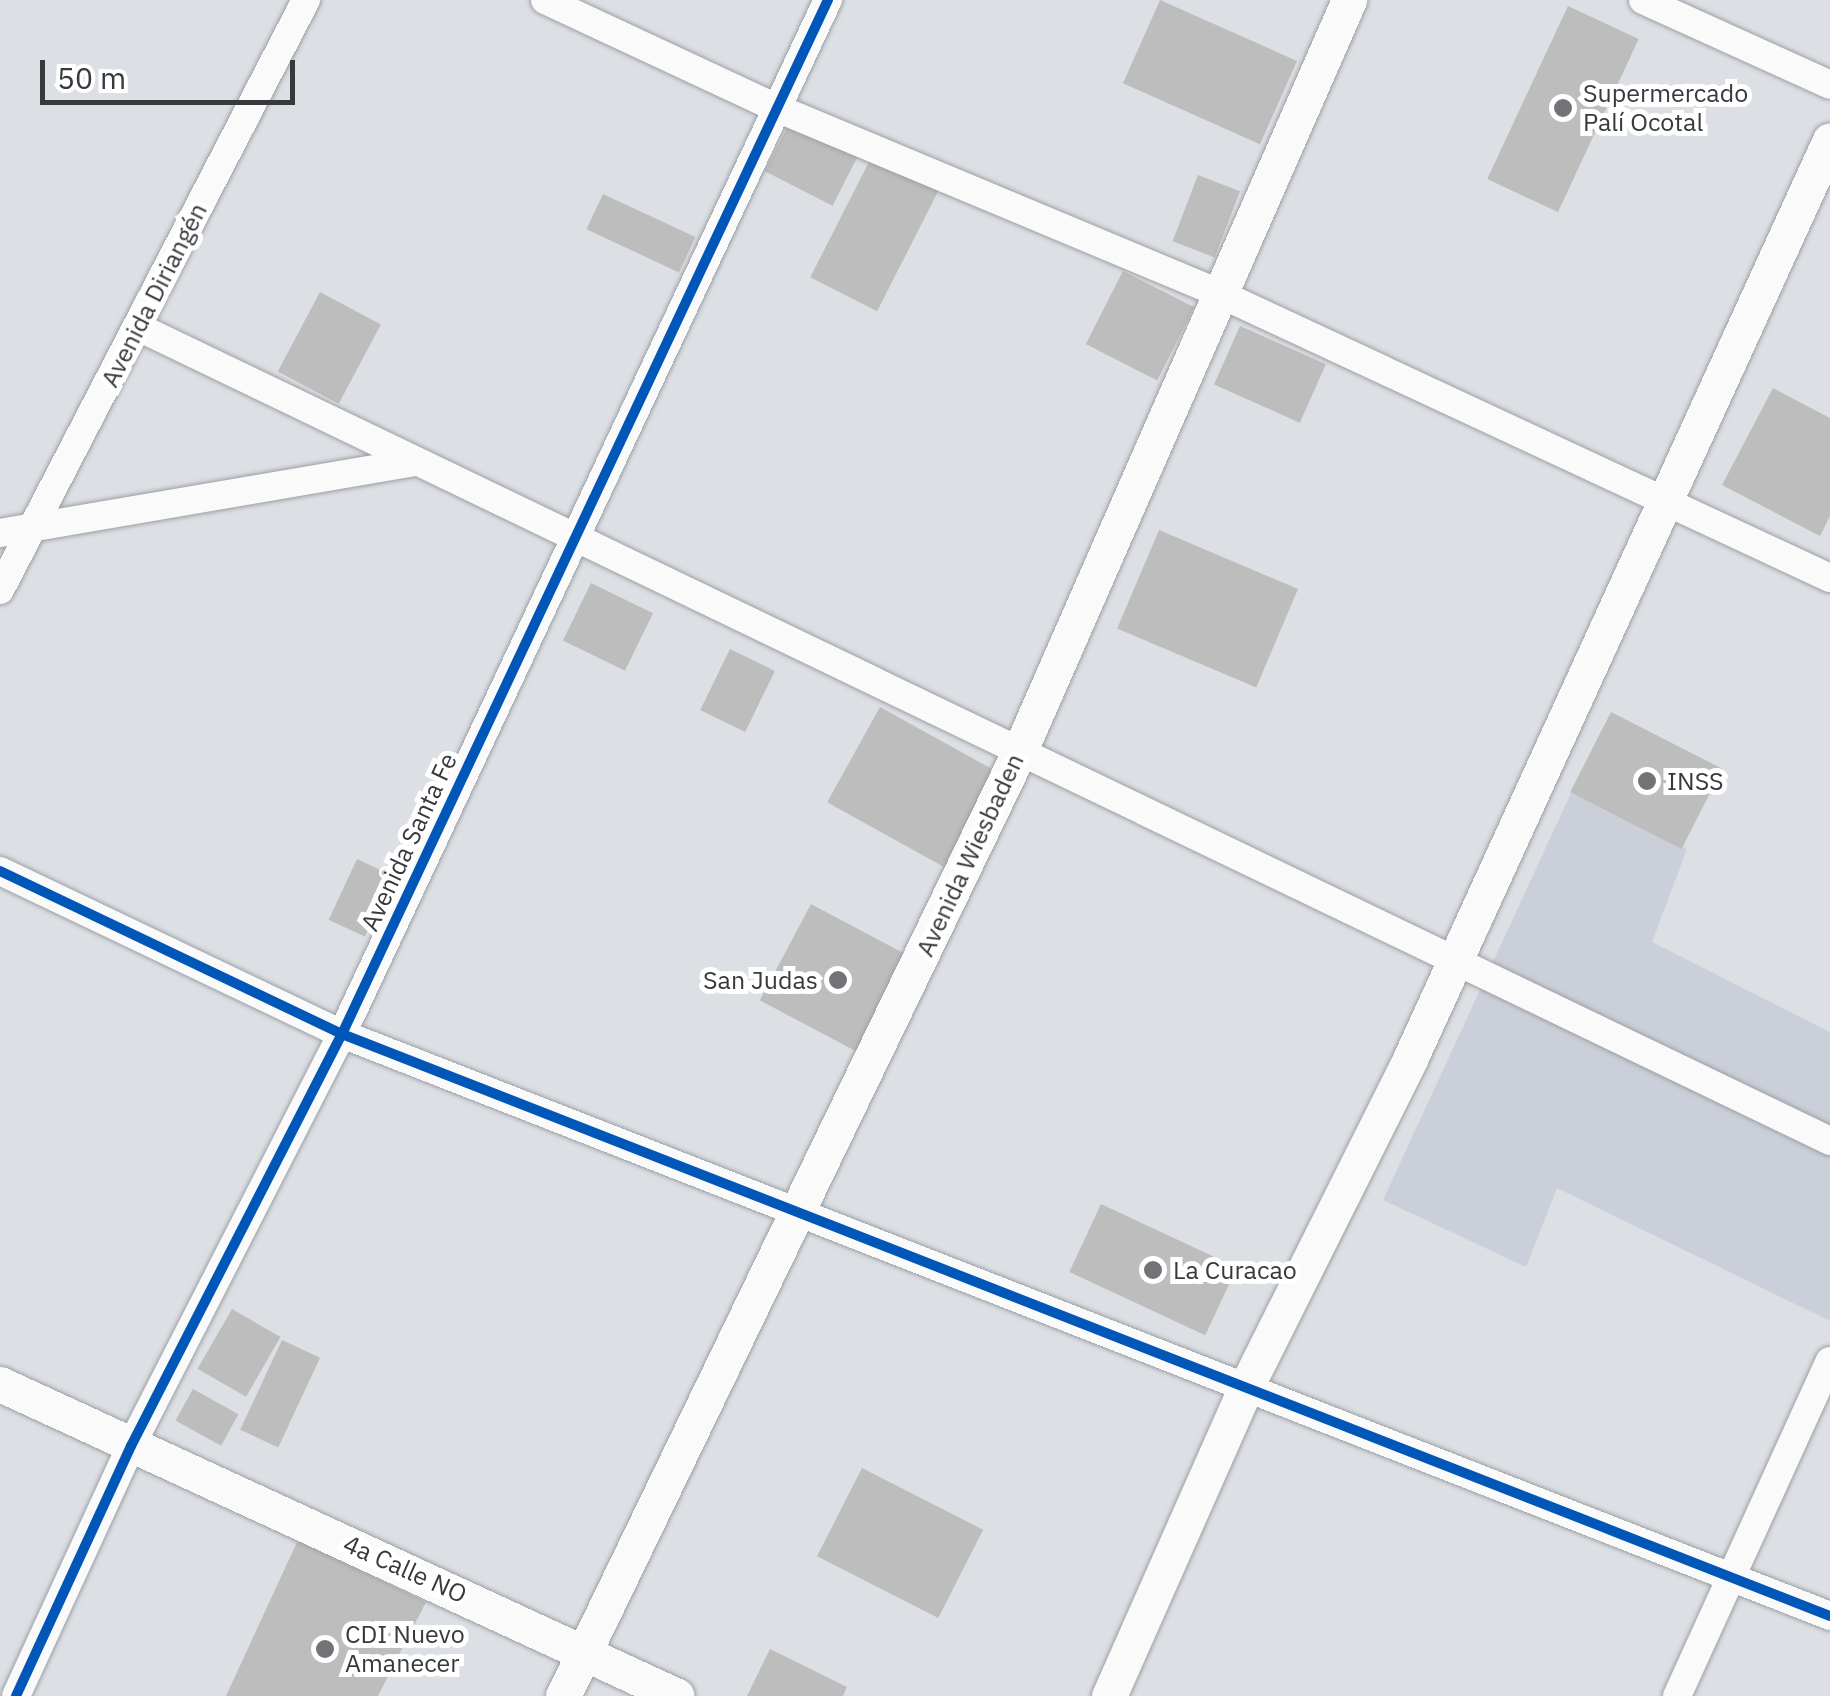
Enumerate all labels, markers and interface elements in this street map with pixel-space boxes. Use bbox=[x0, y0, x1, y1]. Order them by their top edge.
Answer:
scale bar bbox=[45, 40, 300, 102]
text: 50 m bbox=[57, 58, 126, 97]
place label: Supermercado Palí Ocotal bbox=[1583, 79, 1748, 138]
marker: Supermercado Palí Ocotal bbox=[1552, 97, 1574, 119]
street label: Avenida Diriangén bbox=[95, 198, 213, 392]
street label: Avenida Santa Fe bbox=[355, 748, 463, 936]
street label: Avenida Wiesbaden bbox=[910, 749, 1030, 961]
place label: INSS bbox=[1667, 766, 1723, 796]
marker: INSS bbox=[1636, 770, 1658, 792]
place label: San Judas bbox=[703, 965, 818, 995]
marker: San Judas bbox=[827, 969, 849, 991]
place label: La Curacao bbox=[1173, 1255, 1297, 1285]
marker: La Curacao bbox=[1142, 1259, 1164, 1281]
street label: 4a Calle NO bbox=[339, 1529, 471, 1609]
place label: CDI Nuevo Amanecer bbox=[345, 1620, 465, 1679]
marker: CDI Nuevo Amanecer bbox=[314, 1638, 336, 1660]

